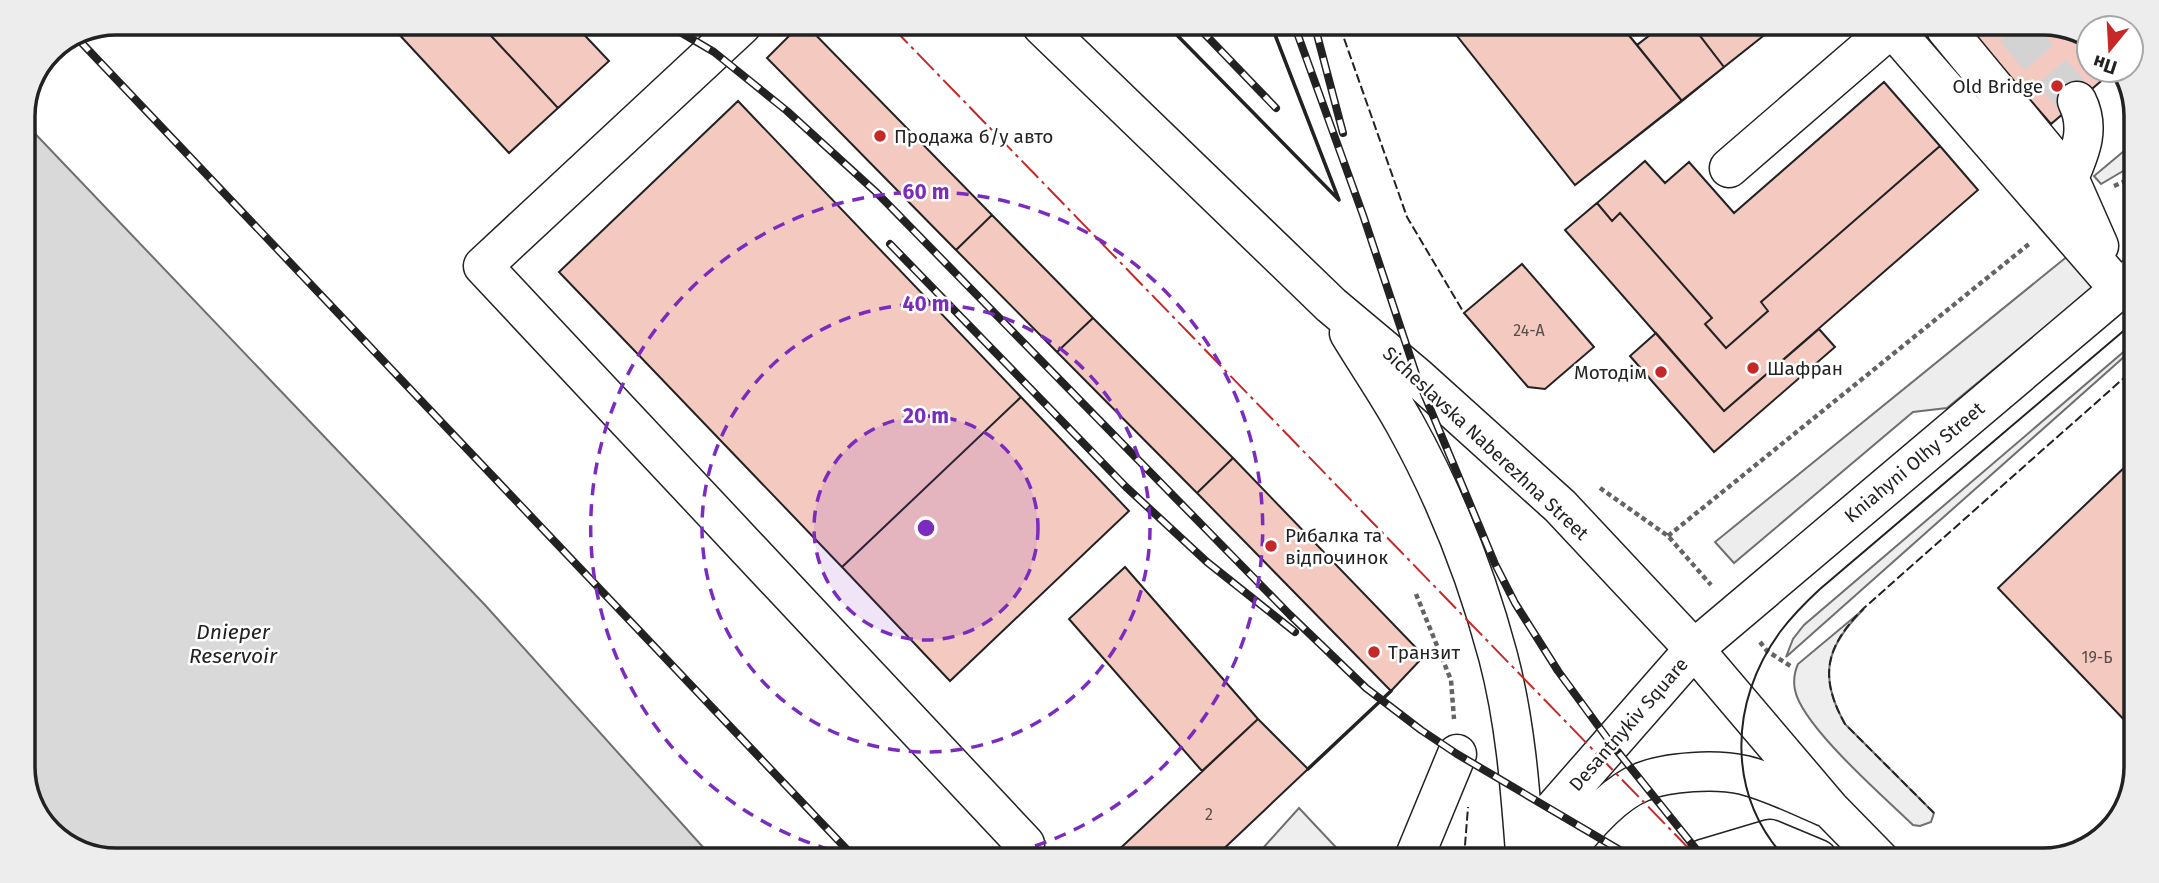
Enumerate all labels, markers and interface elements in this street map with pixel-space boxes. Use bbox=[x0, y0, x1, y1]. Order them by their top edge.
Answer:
north arrow bbox=[2075, 14, 2145, 84]
text: Пн bbox=[2090, 50, 2120, 79]
place label: Old Bridge bbox=[1952, 75, 2043, 98]
marker: Old Bridge bbox=[2049, 78, 2065, 94]
place label: Продажа б/у авто bbox=[894, 125, 1053, 148]
marker: Продажа б/у авто bbox=[872, 128, 888, 144]
text: 60 m bbox=[903, 179, 949, 205]
text: 40 m bbox=[903, 291, 949, 317]
house number: 24-А bbox=[1513, 321, 1546, 340]
street label: Sicheslavska Naberezhna Street bbox=[1378, 342, 1593, 545]
place label: Шафран bbox=[1767, 357, 1843, 380]
marker: Шафран bbox=[1745, 360, 1761, 376]
place label: Мотодім bbox=[1574, 361, 1647, 384]
marker: Мотодім bbox=[1653, 364, 1669, 380]
street label: Kniahyni Olhy Street bbox=[1840, 397, 1989, 528]
text: 20 m bbox=[903, 403, 949, 429]
centre of rings bbox=[914, 516, 938, 540]
place label: Рибалка та відпочинок bbox=[1285, 524, 1388, 569]
marker: Рибалка та відпочинок bbox=[1263, 538, 1279, 554]
water label: Dnieper Reservoir bbox=[189, 619, 278, 669]
place label: Транзит bbox=[1388, 641, 1460, 664]
marker: Транзит bbox=[1366, 644, 1382, 660]
house number: 19-Б bbox=[2081, 648, 2113, 667]
street label: Desantnykiv Square bbox=[1564, 653, 1693, 796]
house number: 2 bbox=[1205, 805, 1213, 824]

